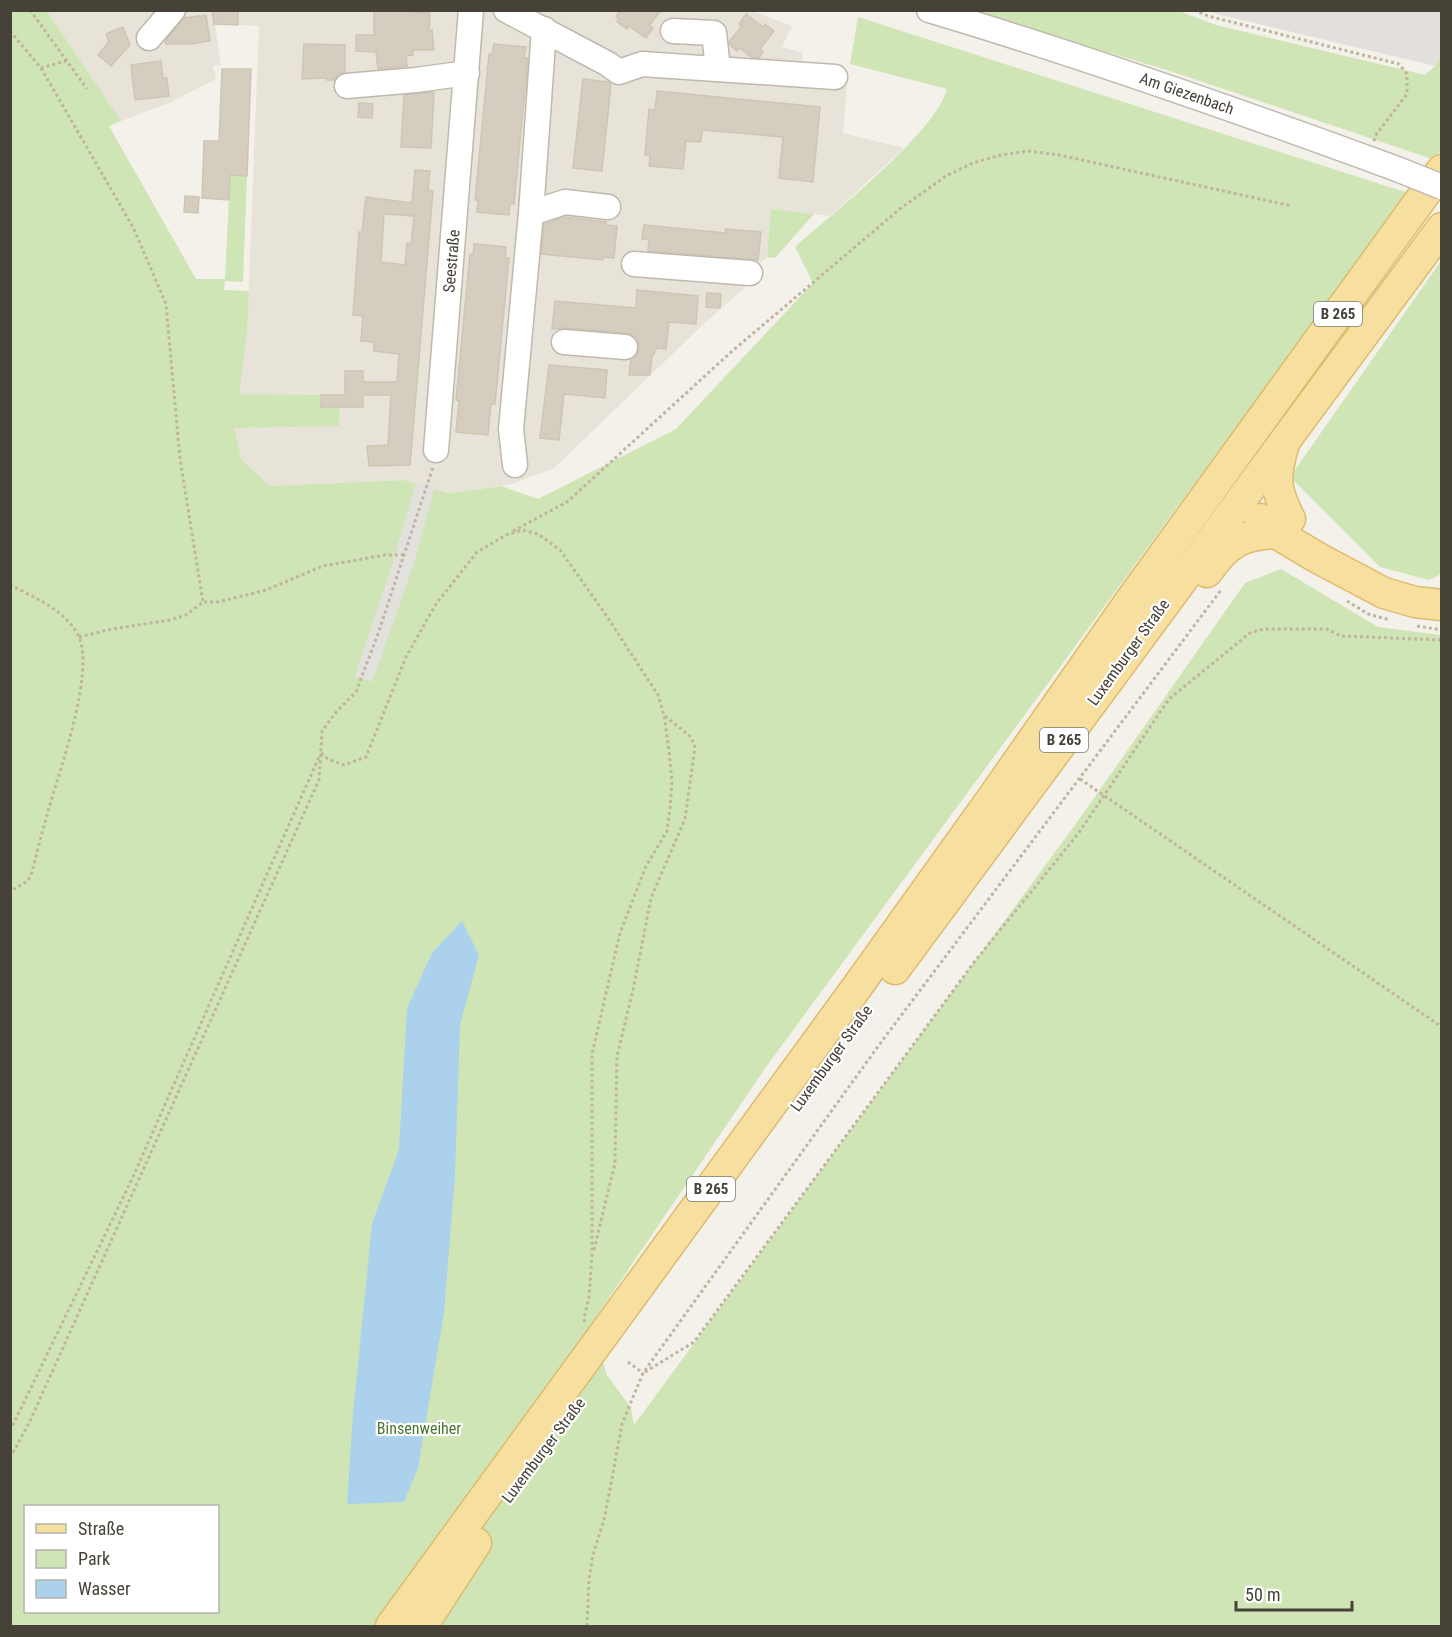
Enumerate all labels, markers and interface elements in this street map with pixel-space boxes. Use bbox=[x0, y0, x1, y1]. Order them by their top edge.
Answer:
street label: Am Giezenbach bbox=[1137, 68, 1236, 118]
street label: Seestraße bbox=[439, 229, 464, 293]
road number: B 265 bbox=[1314, 302, 1362, 326]
street label: Luxemburger Straße bbox=[1083, 595, 1173, 709]
road number: B 265 bbox=[1040, 728, 1088, 752]
street label: Luxemburger Straße bbox=[786, 1001, 876, 1115]
road number: B 265 bbox=[687, 1177, 735, 1201]
street label: Luxemburger Straße bbox=[498, 1394, 589, 1507]
park label: Binsenweiher bbox=[377, 1419, 461, 1438]
legend bbox=[24, 1505, 219, 1613]
text: Straße bbox=[78, 1518, 124, 1539]
text: Park bbox=[78, 1548, 110, 1569]
scale bar bbox=[1236, 1574, 1352, 1612]
text: Wasser bbox=[78, 1578, 131, 1599]
text: 50 m bbox=[1245, 1584, 1280, 1605]

